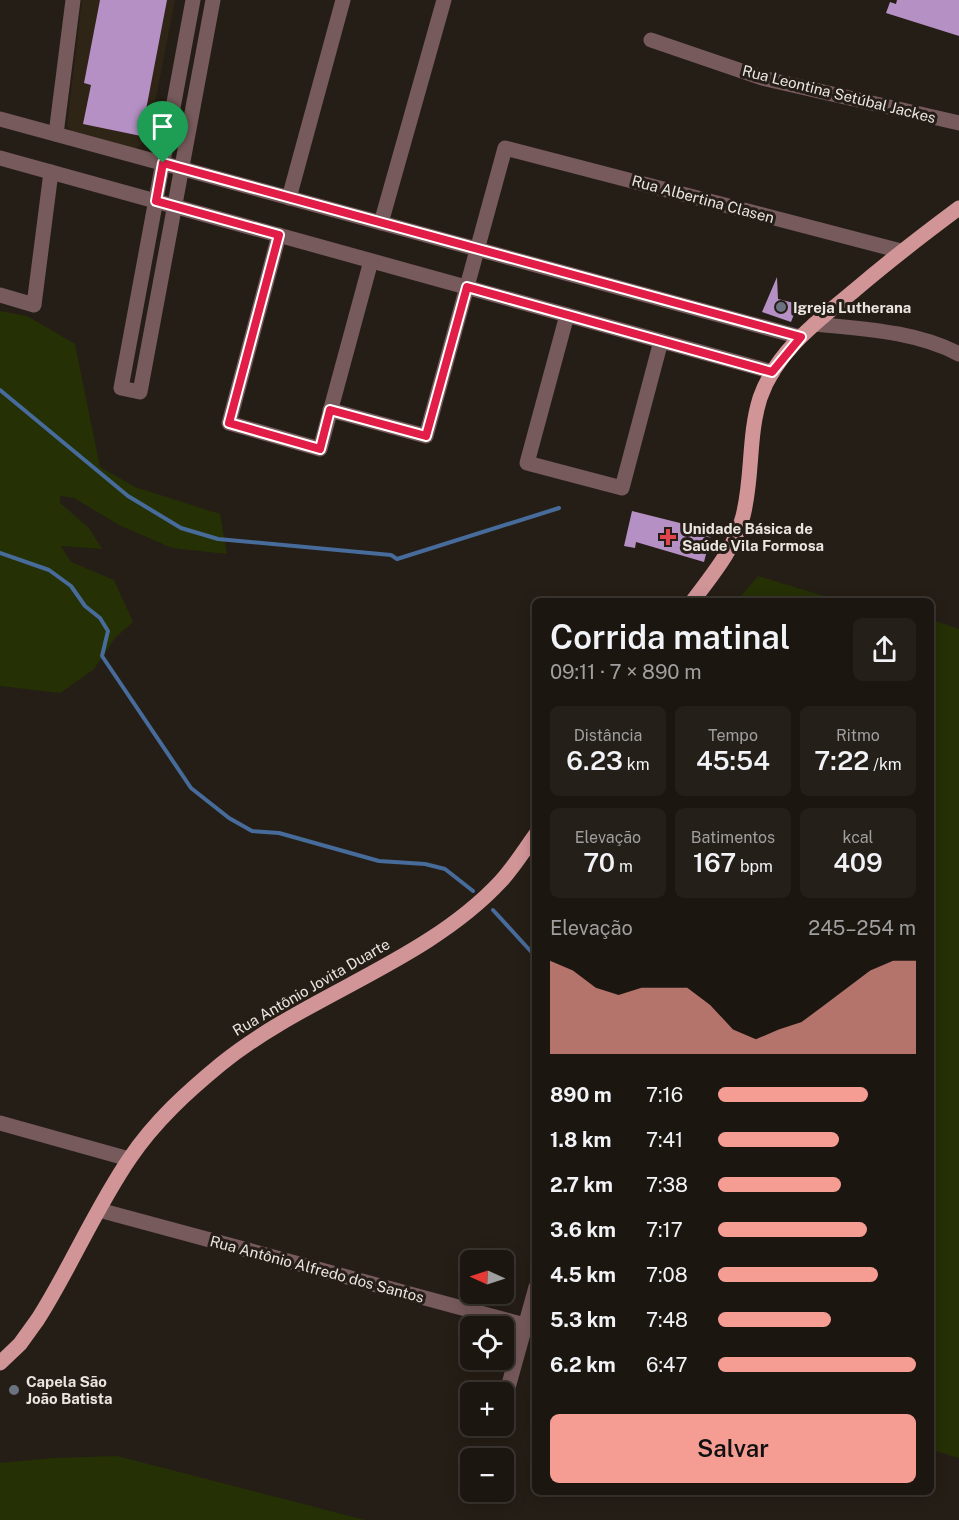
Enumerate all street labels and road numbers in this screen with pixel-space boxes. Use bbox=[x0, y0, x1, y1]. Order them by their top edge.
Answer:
street label: Rua Leontina Setúbal Jackes bbox=[740, 62, 938, 126]
street label: Rua Albertina Clasen bbox=[630, 172, 776, 226]
street label: Rua Antônio Jovita Duarte bbox=[229, 935, 393, 1039]
street label: Rua Antônio Alfredo dos Santos bbox=[208, 1232, 426, 1306]

